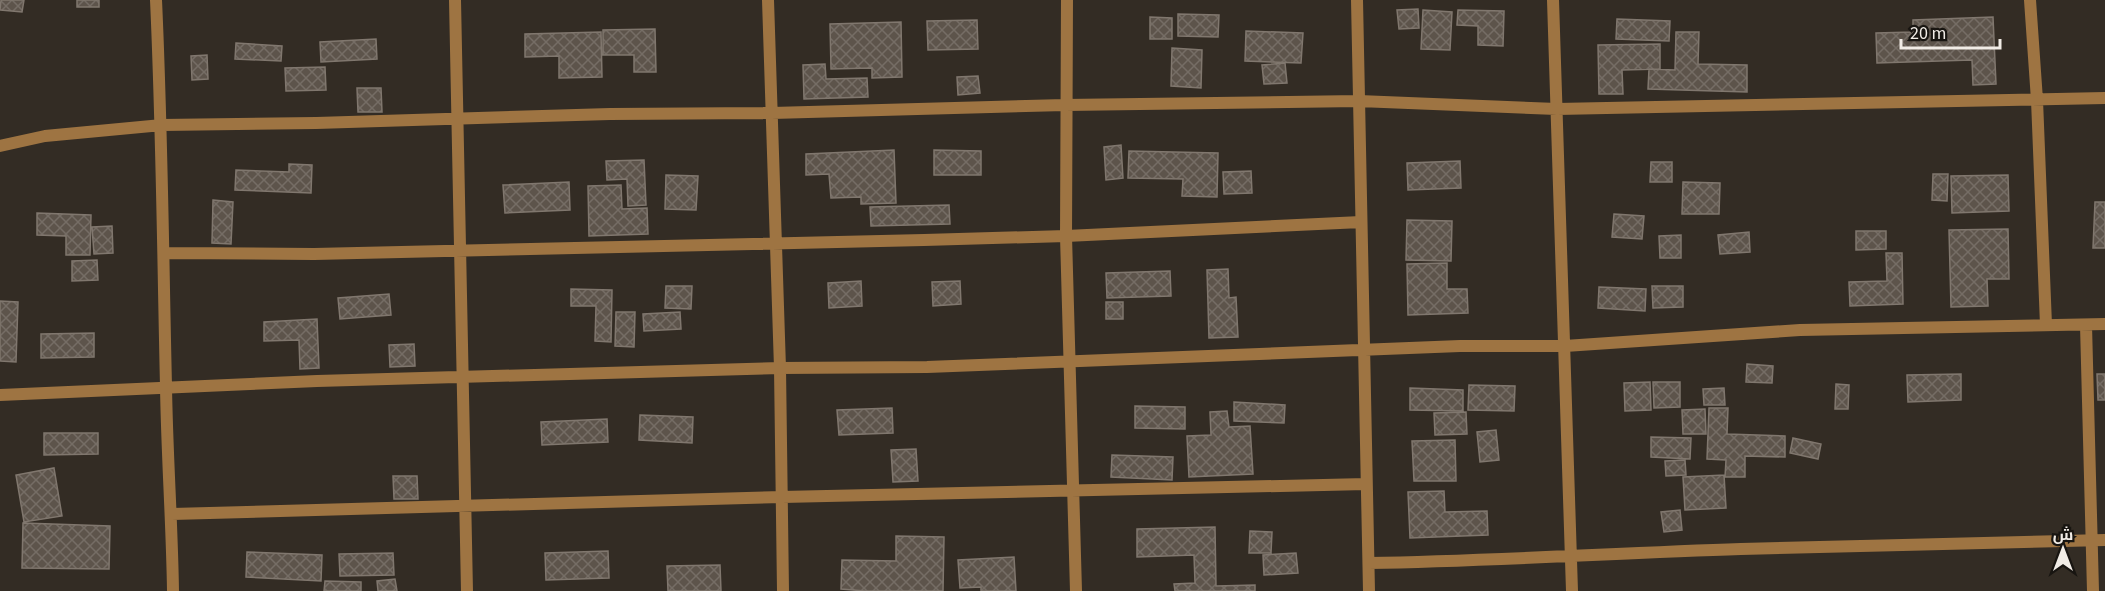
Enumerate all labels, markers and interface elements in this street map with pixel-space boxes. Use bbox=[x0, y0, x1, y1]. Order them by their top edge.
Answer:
scale bar bbox=[1901, 12, 2000, 50]
text: 20 m bbox=[1910, 21, 1946, 46]
north arrow bbox=[2033, 519, 2093, 579]
text: ش bbox=[2053, 524, 2073, 546]

